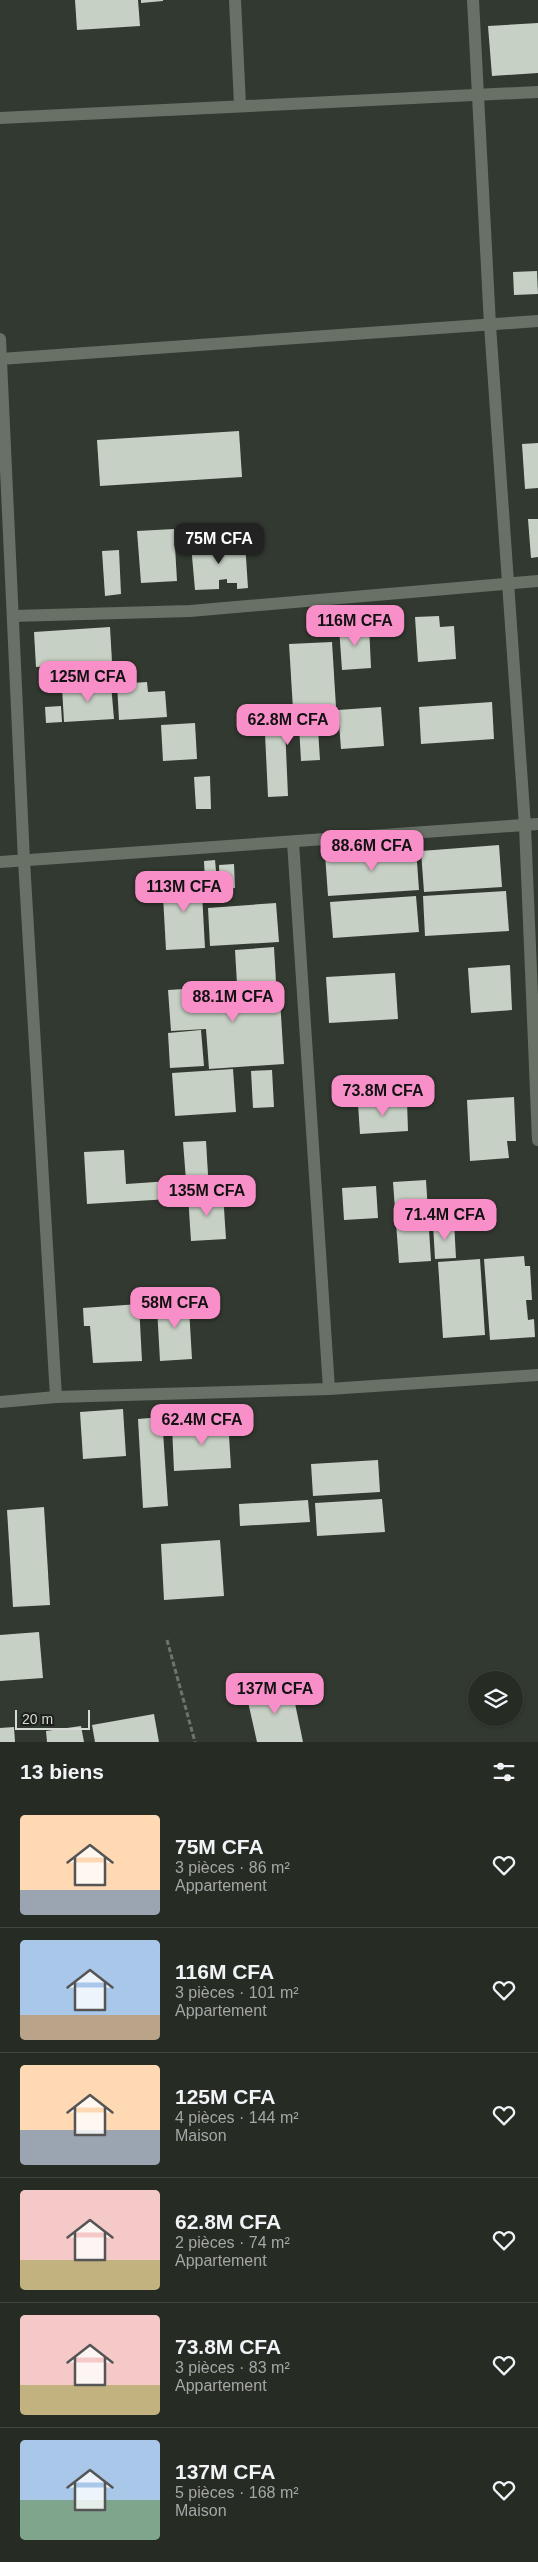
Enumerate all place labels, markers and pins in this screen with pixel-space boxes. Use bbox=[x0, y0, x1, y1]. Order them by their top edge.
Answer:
pin: 75M CFA bbox=[173, 522, 265, 565]
pin: 116M CFA bbox=[303, 604, 407, 647]
pin: 125M CFA bbox=[36, 660, 140, 703]
pin: 62.8M CFA bbox=[231, 704, 345, 746]
pin: 88.6M CFA bbox=[315, 830, 429, 872]
pin: 113M CFA bbox=[132, 870, 236, 913]
pin: 88.1M CFA bbox=[176, 980, 290, 1023]
pin: 73.8M CFA bbox=[326, 1074, 440, 1117]
pin: 135M CFA bbox=[155, 1174, 259, 1217]
pin: 71.4M CFA bbox=[388, 1198, 502, 1241]
pin: 58M CFA bbox=[129, 1286, 221, 1329]
pin: 62.4M CFA bbox=[145, 1404, 259, 1446]
pin: 137M CFA bbox=[223, 1672, 327, 1715]

